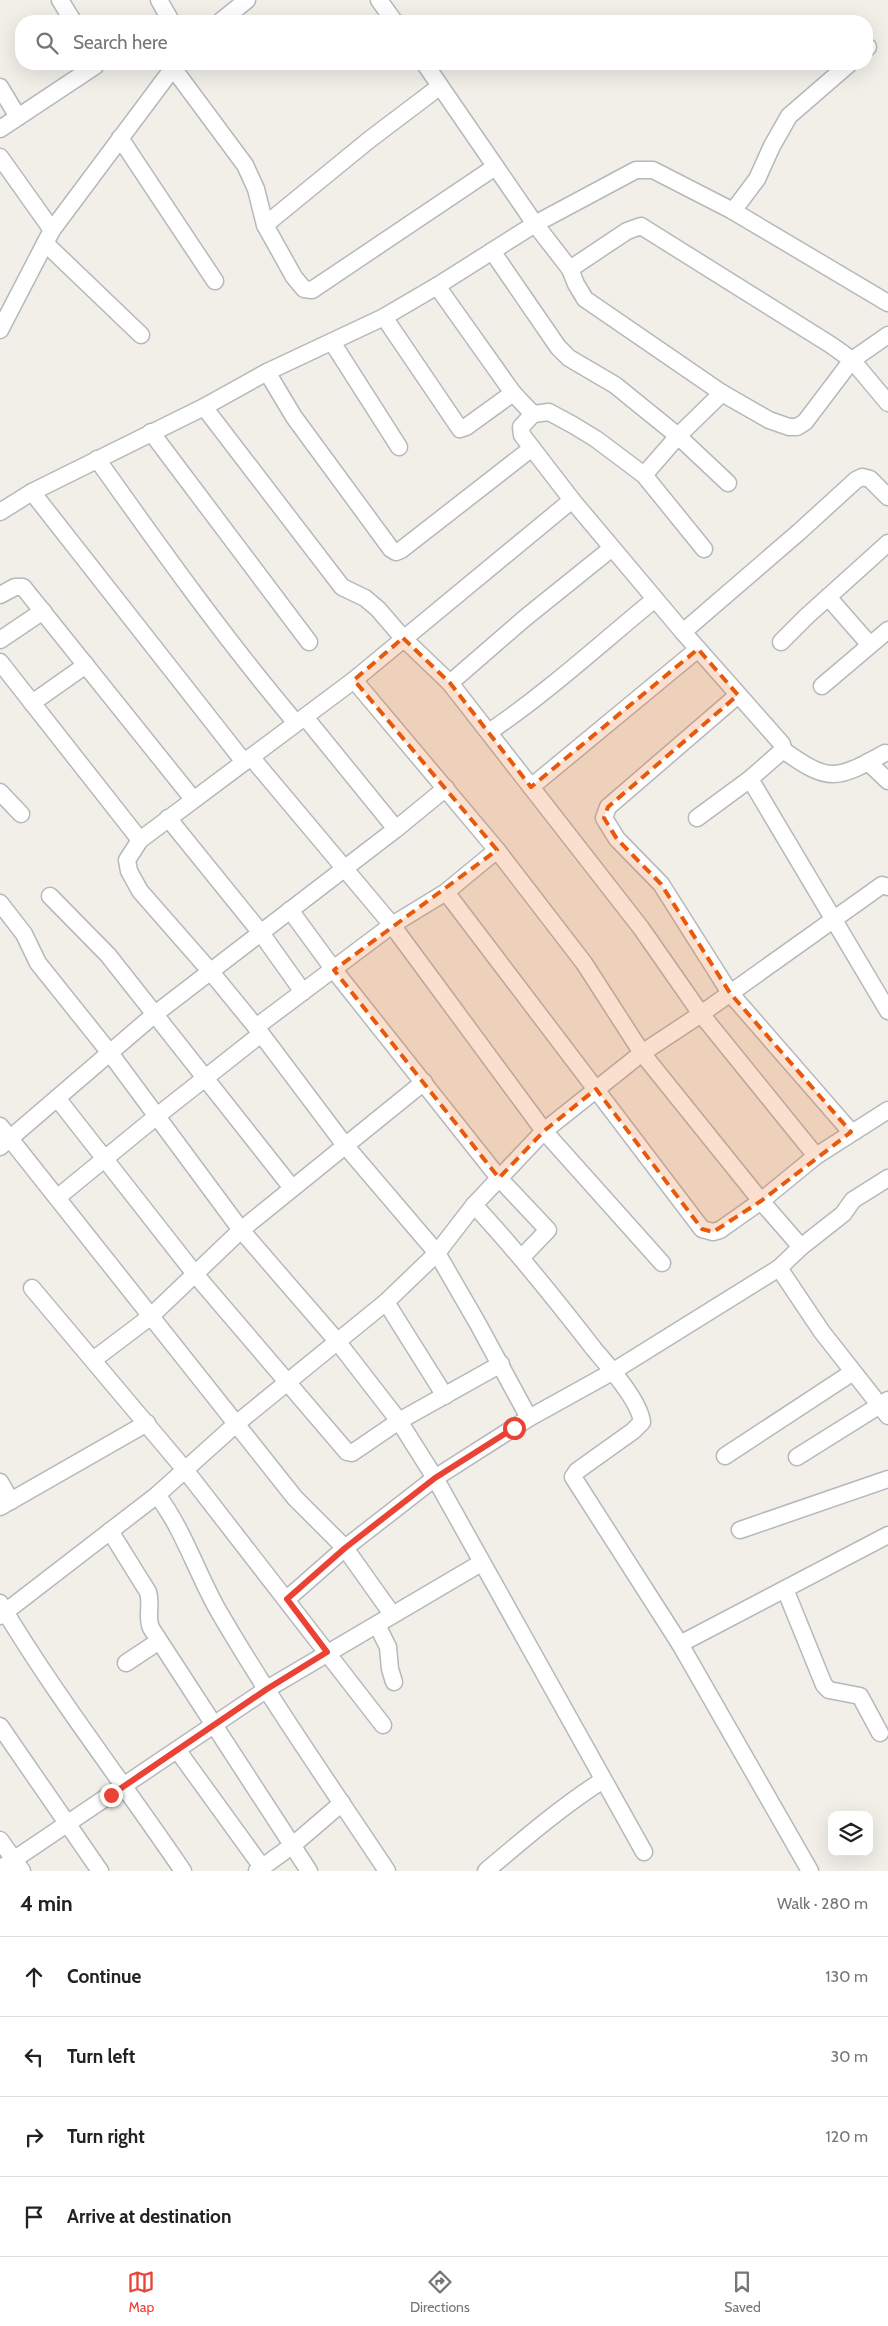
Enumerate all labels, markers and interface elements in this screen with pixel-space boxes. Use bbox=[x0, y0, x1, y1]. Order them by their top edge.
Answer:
search box bbox=[15, 15, 873, 70]
icon: search bbox=[33, 29, 61, 57]
text: Search here bbox=[73, 31, 167, 54]
route start bbox=[503, 1417, 526, 1440]
route end bbox=[100, 1784, 123, 1807]
map controls bbox=[828, 1811, 873, 1856]
button: layers bbox=[828, 1811, 873, 1856]
text: 4 min bbox=[20, 1891, 73, 1916]
text: Walk · 280 m bbox=[777, 1894, 868, 1913]
icon: ahead bbox=[20, 1963, 48, 1991]
text: Continue bbox=[67, 1965, 141, 1988]
text: 130 m bbox=[825, 1967, 868, 1986]
icon: left bbox=[20, 2043, 48, 2071]
text: Turn left bbox=[67, 2045, 135, 2068]
text: 30 m bbox=[831, 2047, 868, 2066]
icon: right bbox=[20, 2123, 48, 2151]
text: Turn right bbox=[67, 2125, 145, 2148]
text: 120 m bbox=[826, 2127, 868, 2146]
icon: arrive bbox=[20, 2203, 48, 2231]
text: Arrive at destination bbox=[67, 2205, 231, 2228]
tab: Map bbox=[127, 2268, 155, 2316]
tab: Directions bbox=[410, 2268, 470, 2316]
tab: Saved bbox=[724, 2268, 761, 2316]

